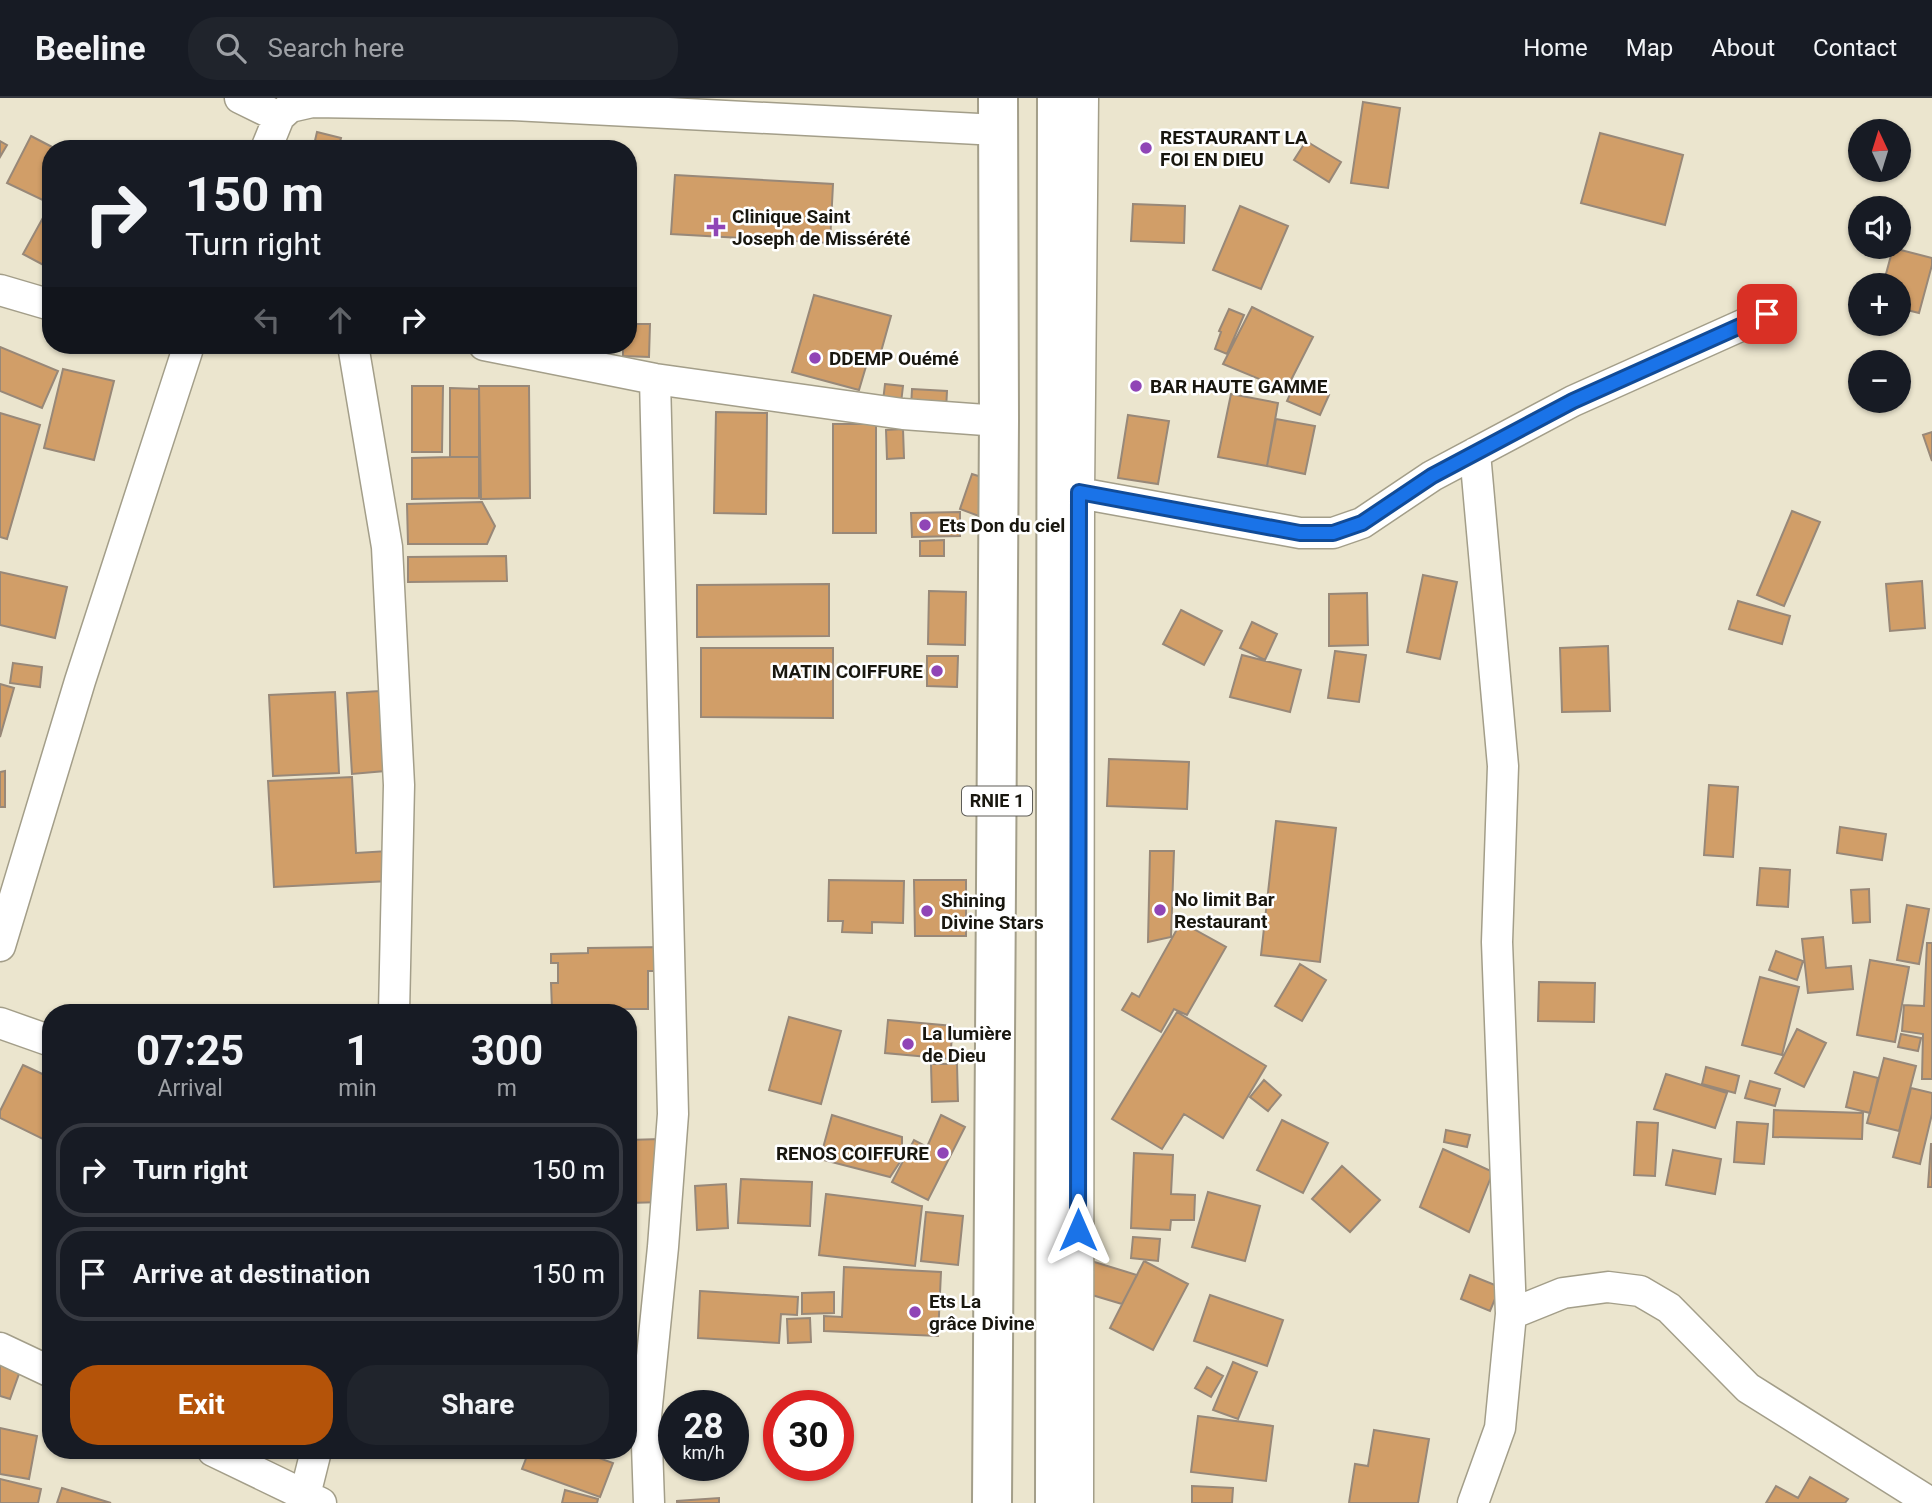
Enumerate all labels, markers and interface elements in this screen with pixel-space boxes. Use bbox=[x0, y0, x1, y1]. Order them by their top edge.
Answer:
search box bbox=[188, 17, 678, 80]
text: Beeline bbox=[35, 29, 146, 68]
icon: search bbox=[212, 29, 250, 67]
text: Search here bbox=[268, 33, 404, 63]
text: Home bbox=[1523, 34, 1588, 62]
text: Map bbox=[1626, 34, 1673, 62]
text: About bbox=[1711, 34, 1775, 62]
text: Contact bbox=[1813, 34, 1897, 62]
north arrow bbox=[1848, 119, 1911, 182]
map controls bbox=[1848, 119, 1911, 413]
place label: RESTAURANT LA FOI EN DIEU bbox=[1160, 126, 1308, 171]
marker: RESTAURANT LA FOI EN DIEU bbox=[1138, 140, 1154, 156]
text: 150 m bbox=[185, 166, 324, 223]
icon: right bbox=[70, 168, 161, 259]
button: sound bbox=[1848, 196, 1911, 259]
place label: Clinique Saint Joseph de Missérété bbox=[732, 205, 910, 250]
marker: Clinique Saint Joseph de Missérété bbox=[706, 217, 726, 237]
text: Turn right bbox=[185, 225, 321, 263]
button: + bbox=[1848, 273, 1911, 336]
pin bbox=[1737, 284, 1797, 344]
icon: arrive bbox=[1748, 295, 1786, 333]
icon: left bbox=[248, 301, 286, 339]
icon: ahead bbox=[321, 301, 359, 339]
icon: right bbox=[394, 301, 432, 339]
place label: DDEMP Ouémé bbox=[829, 347, 959, 370]
marker: DDEMP Ouémé bbox=[807, 350, 823, 366]
button: − bbox=[1848, 350, 1911, 413]
place label: BAR HAUTE GAMME bbox=[1150, 375, 1328, 398]
marker: BAR HAUTE GAMME bbox=[1128, 378, 1144, 394]
place label: Ets Don du ciel bbox=[939, 514, 1065, 537]
marker: Ets Don du ciel bbox=[917, 517, 933, 533]
place label: MATIN COIFFURE bbox=[772, 660, 923, 683]
marker: MATIN COIFFURE bbox=[929, 663, 945, 679]
road number: RNIE 1 bbox=[962, 786, 1032, 816]
place label: No limit Bar Restaurant bbox=[1174, 888, 1275, 933]
place label: Shining Divine Stars bbox=[941, 889, 1044, 934]
marker: No limit Bar Restaurant bbox=[1152, 902, 1168, 918]
marker: Shining Divine Stars bbox=[919, 903, 935, 919]
place label: La lumière de Dieu bbox=[922, 1022, 1012, 1067]
text: 07:25 bbox=[136, 1026, 244, 1075]
text: 1 bbox=[345, 1026, 370, 1075]
text: 300 bbox=[471, 1026, 543, 1075]
marker: La lumière de Dieu bbox=[900, 1036, 916, 1052]
text: Arrival bbox=[157, 1075, 223, 1102]
text: min bbox=[338, 1075, 377, 1102]
text: m bbox=[497, 1075, 517, 1102]
place label: RENOS COIFFURE bbox=[776, 1142, 929, 1165]
marker: RENOS COIFFURE bbox=[935, 1145, 951, 1161]
icon: right bbox=[74, 1151, 112, 1189]
text: Turn right bbox=[133, 1155, 248, 1185]
text: 150 m bbox=[532, 1155, 605, 1185]
position arrow bbox=[1041, 1193, 1115, 1267]
icon: arrive bbox=[74, 1255, 112, 1293]
text: Arrive at destination bbox=[133, 1259, 370, 1289]
text: 150 m bbox=[532, 1259, 605, 1289]
place label: Ets La grâce Divine bbox=[929, 1290, 1035, 1335]
marker: Ets La grâce Divine bbox=[907, 1304, 923, 1320]
button: Exit bbox=[70, 1365, 333, 1445]
button: Share bbox=[347, 1365, 609, 1445]
speed limit sign: 30 bbox=[763, 1390, 854, 1481]
text: 28 bbox=[683, 1406, 724, 1447]
text: km/h bbox=[682, 1442, 725, 1463]

